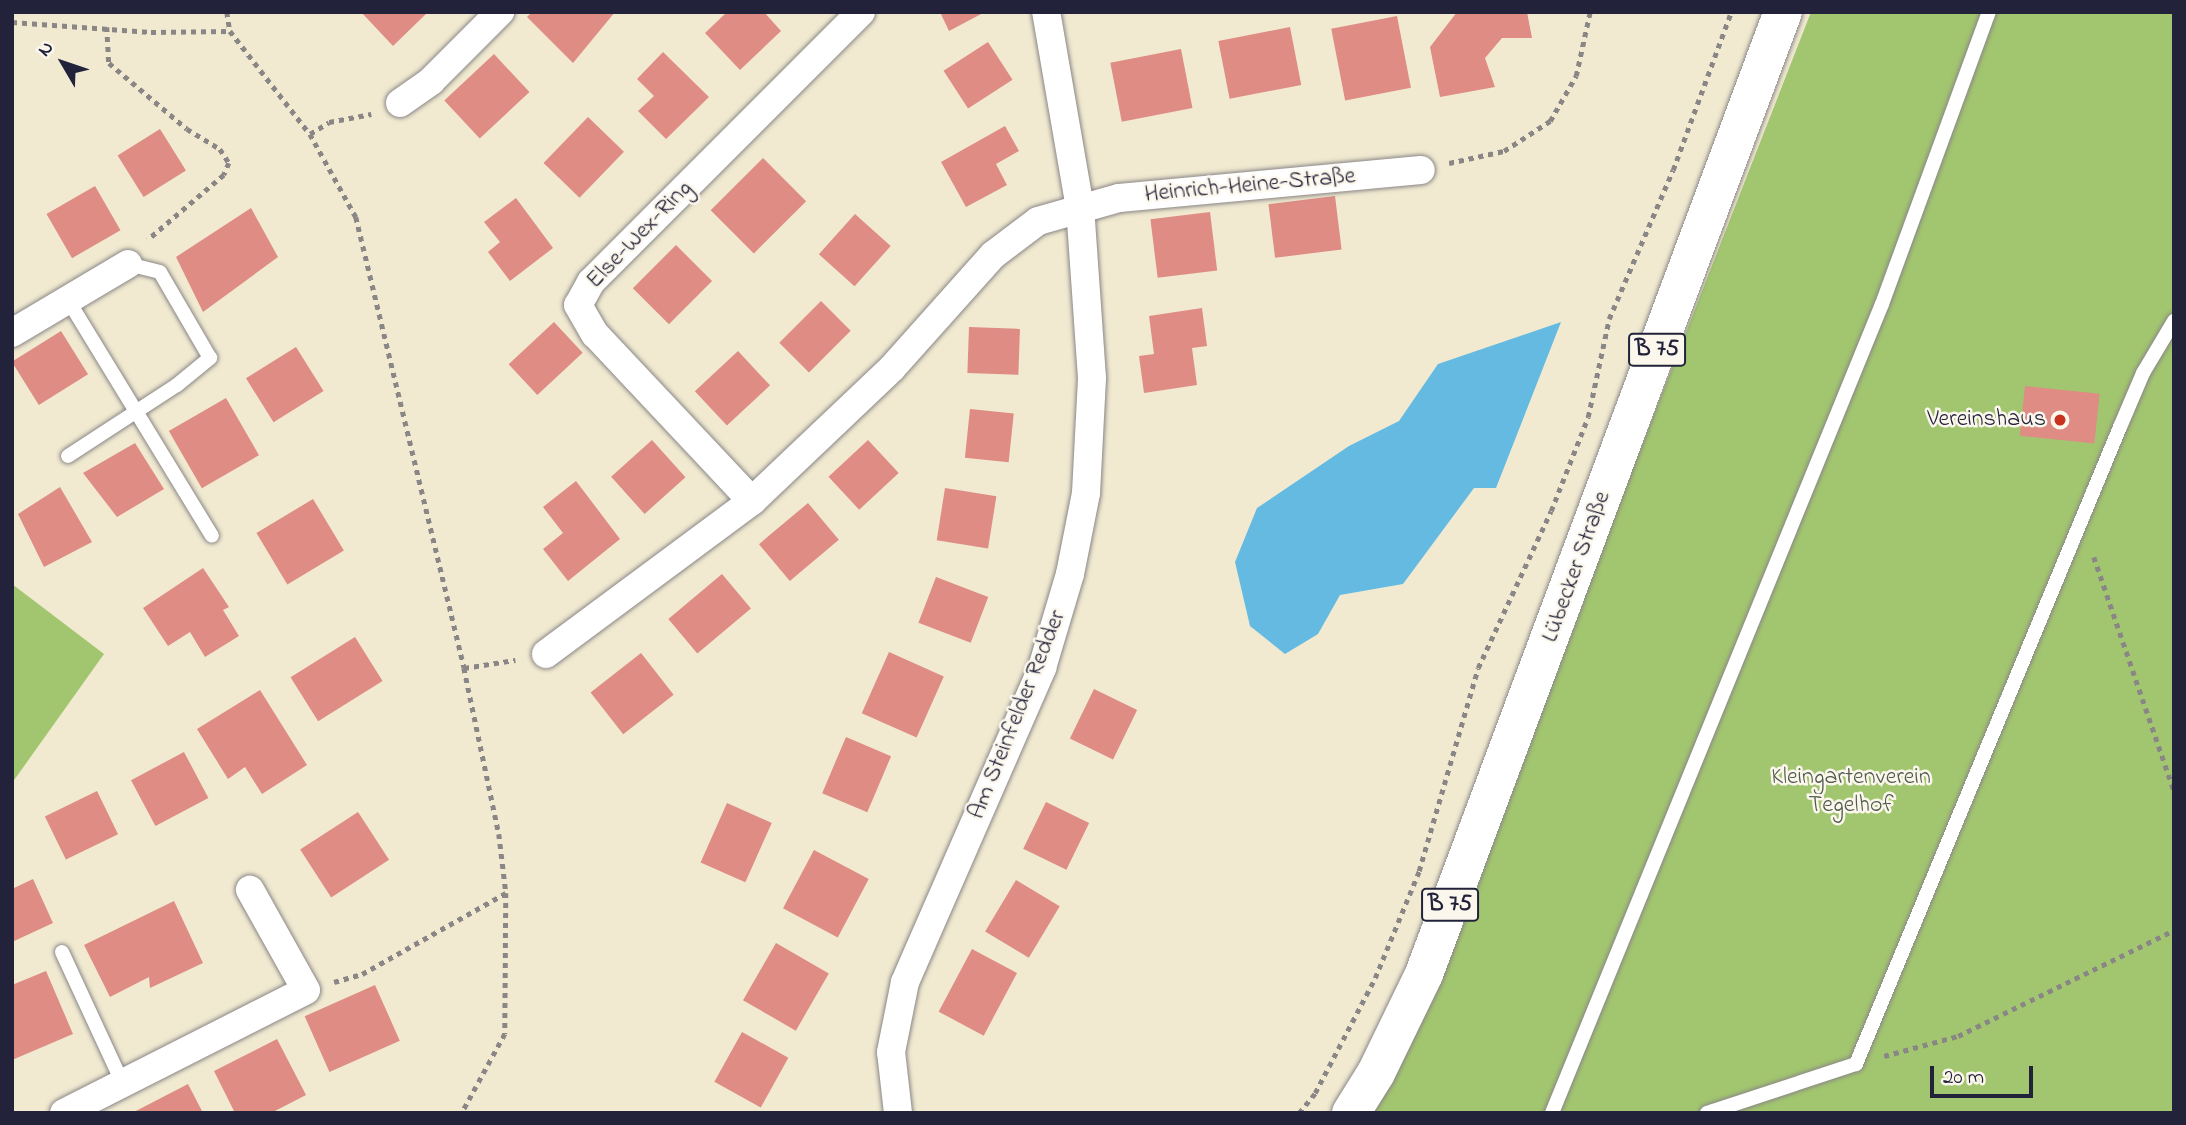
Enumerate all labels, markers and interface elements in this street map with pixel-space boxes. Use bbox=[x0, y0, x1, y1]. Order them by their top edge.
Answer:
north arrow bbox=[28, 28, 98, 98]
text: N bbox=[32, 36, 61, 63]
street label: Heinrich-Heine-Straße bbox=[1143, 162, 1357, 210]
street label: Else-Wex-Ring bbox=[581, 175, 699, 295]
road number: B 75 bbox=[1627, 330, 1687, 370]
place label: Vereinshaus bbox=[1927, 406, 2046, 434]
marker: Vereinshaus bbox=[2052, 412, 2068, 428]
street label: Lübecker Straße bbox=[1536, 488, 1618, 646]
street label: Am Steinfelder Redder bbox=[963, 606, 1073, 824]
park label: Kleingartenverein Tegelhof bbox=[1771, 764, 1931, 820]
road number: B 75 bbox=[1420, 885, 1480, 924]
scale bar bbox=[1934, 1052, 2037, 1096]
text: 20 m bbox=[1943, 1063, 1984, 1093]

